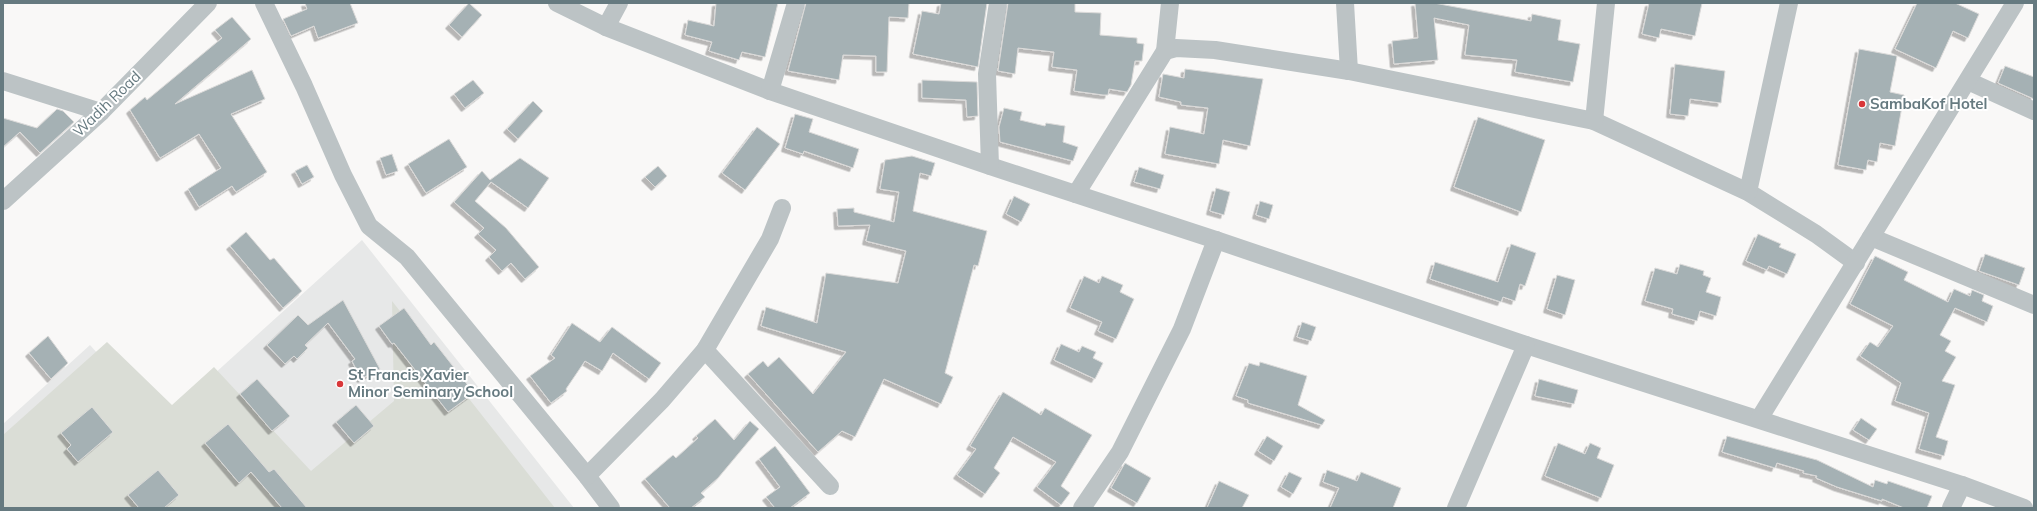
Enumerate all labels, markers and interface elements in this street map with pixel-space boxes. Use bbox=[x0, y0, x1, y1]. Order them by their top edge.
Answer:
street label: Wadih Road bbox=[69, 67, 144, 141]
place label: SambaKof Hotel bbox=[1870, 94, 1987, 113]
marker: SambaKof Hotel bbox=[1857, 99, 1867, 109]
place label: St Francis Xavier Minor Seminary School bbox=[348, 365, 513, 401]
marker: St Francis Xavier Minor Seminary School bbox=[335, 379, 345, 389]

